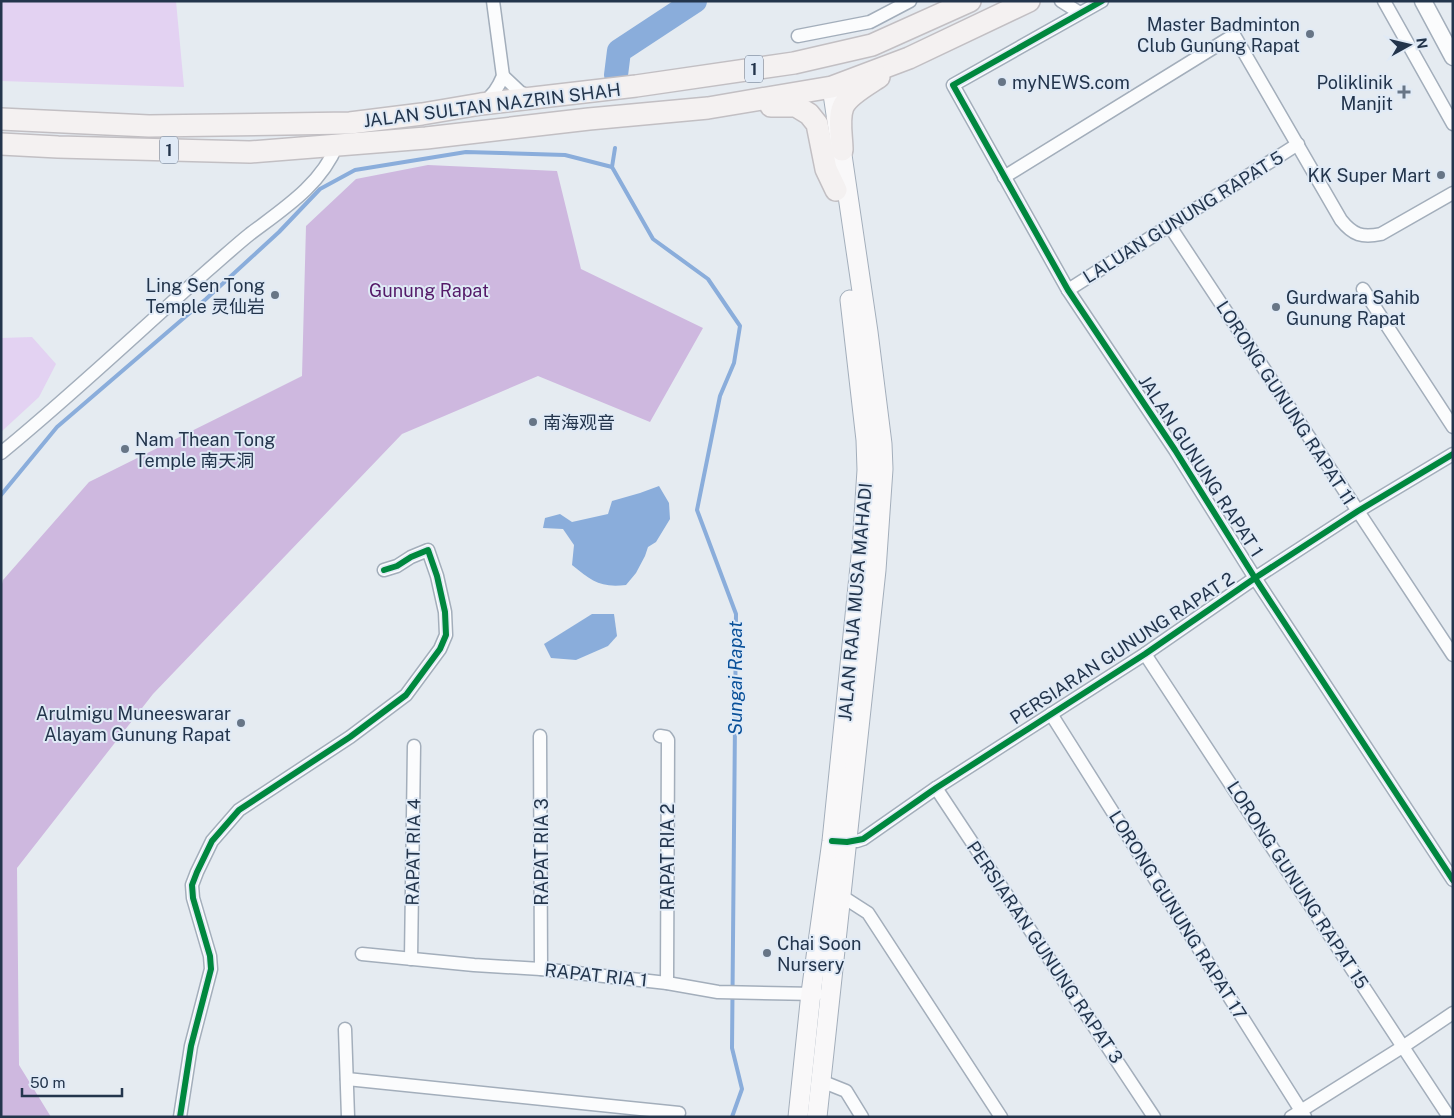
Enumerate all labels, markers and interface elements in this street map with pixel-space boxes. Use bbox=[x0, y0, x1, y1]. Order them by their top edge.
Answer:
place label: Master Badminton Club Gunung Rapat bbox=[1137, 14, 1300, 56]
north arrow bbox=[1384, 20, 1434, 70]
marker: Master Badminton Club Gunung Rapat bbox=[1304, 28, 1316, 40]
text: N bbox=[1413, 37, 1431, 50]
road number: 1 bbox=[745, 56, 763, 82]
place label: myNEWS.com bbox=[1012, 72, 1130, 93]
place label: Poliklinik Manjit bbox=[1316, 72, 1393, 114]
marker: myNEWS.com bbox=[996, 76, 1008, 88]
street label: JALAN SULTAN NAZRIN SHAH bbox=[362, 79, 622, 131]
marker: Poliklinik Manjit bbox=[1397, 85, 1411, 99]
road number: 1 bbox=[160, 136, 178, 164]
street label: LALUAN GUNUNG RAPAT 5 bbox=[1079, 147, 1287, 287]
place label: KK Super Mart bbox=[1308, 165, 1431, 186]
marker: KK Super Mart bbox=[1435, 169, 1447, 181]
place label: Ling Sen Tong Temple 灵仙岩 bbox=[146, 275, 265, 317]
park label: Gunung Rapat bbox=[369, 280, 489, 301]
place label: Gurdwara Sahib Gunung Rapat bbox=[1286, 287, 1420, 329]
marker: Ling Sen Tong Temple 灵仙岩 bbox=[269, 289, 281, 301]
street label: LORONG GUNUNG RAPAT 11 bbox=[1212, 297, 1360, 509]
marker: Gurdwara Sahib Gunung Rapat bbox=[1270, 301, 1282, 313]
street label: JALAN GUNUNG RAPAT 1 bbox=[1134, 371, 1268, 561]
place label: 南海观音 bbox=[543, 412, 615, 433]
marker: 南海观音 bbox=[527, 416, 539, 428]
place label: Nam Thean Tong Temple 南天洞 bbox=[135, 429, 275, 471]
marker: Nam Thean Tong Temple 南天洞 bbox=[119, 443, 131, 455]
street label: JALAN RAJA MUSA MAHADI bbox=[834, 482, 876, 722]
street label: PERSIARAN GUNUNG RAPAT 2 bbox=[1006, 568, 1238, 728]
water label: Sungai Rapat bbox=[724, 621, 746, 735]
place label: Arulmigu Muneeswarar Alayam Gunung Rapat bbox=[36, 703, 231, 745]
marker: Arulmigu Muneeswarar Alayam Gunung Rapat bbox=[235, 717, 247, 729]
street label: LORONG GUNUNG RAPAT 15 bbox=[1223, 777, 1373, 993]
street label: RAPAT RIA 4 bbox=[402, 798, 424, 906]
street label: RAPAT RIA 3 bbox=[531, 798, 552, 906]
street label: RAPAT RIA 2 bbox=[657, 804, 678, 910]
street label: LORONG GUNUNG RAPAT 17 bbox=[1105, 807, 1251, 1023]
street label: PERSIARAN GUNUNG RAPAT 3 bbox=[963, 837, 1127, 1067]
place label: Chai Soon Nursery bbox=[777, 933, 861, 975]
marker: Chai Soon Nursery bbox=[761, 947, 773, 959]
street label: RAPAT RIA 1 bbox=[543, 959, 649, 991]
scale bar bbox=[22, 1066, 122, 1098]
text: 50 m bbox=[30, 1074, 65, 1091]

